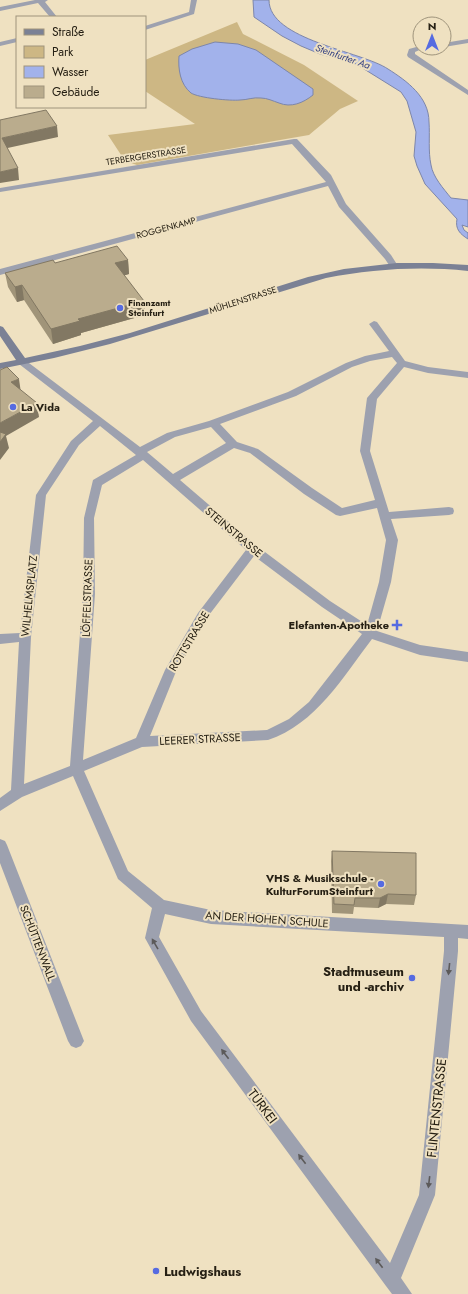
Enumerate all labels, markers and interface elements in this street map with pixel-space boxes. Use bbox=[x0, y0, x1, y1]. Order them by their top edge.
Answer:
legend bbox=[16, 16, 146, 108]
north arrow bbox=[412, 16, 452, 56]
text: N bbox=[428, 18, 436, 34]
text: Straße bbox=[52, 23, 84, 41]
water label: Steinfurter Aa bbox=[313, 40, 373, 73]
text: Park bbox=[52, 43, 74, 61]
text: Wasser bbox=[52, 63, 89, 81]
text: Gebäude bbox=[52, 83, 99, 101]
street label: TERBERGERSTRASSE bbox=[105, 143, 187, 168]
street label: ROGGENKAMP bbox=[135, 213, 197, 242]
street label: MÜHLENSTRASSE bbox=[207, 282, 278, 317]
place label: Finanzamt Steinfurt bbox=[128, 296, 171, 319]
marker: Finanzamt Steinfurt bbox=[115, 303, 125, 313]
place label: La Vida bbox=[21, 399, 60, 415]
marker: La Vida bbox=[8, 402, 18, 412]
street label: STEINSTRASSE bbox=[202, 503, 266, 561]
street label: WILHELMSPLATZ bbox=[17, 555, 41, 637]
street label: LÖFFELSTRASSE bbox=[78, 559, 96, 637]
street label: ROTTSTRASSE bbox=[165, 608, 213, 674]
place label: Elefanten-Apotheke bbox=[289, 617, 389, 633]
marker: Elefanten-Apotheke bbox=[392, 620, 402, 630]
street label: LEERER STRASSE bbox=[159, 729, 241, 749]
place label: VHS & Musikschule - KulturForumSteinfurt bbox=[265, 870, 374, 899]
marker: VHS & Musikschule - KulturForumSteinfurt bbox=[376, 879, 386, 889]
street label: SCHÜTTENWALL bbox=[16, 903, 60, 983]
street label: AN DER HOHEN SCHULE bbox=[205, 907, 329, 931]
one-way arrow bbox=[152, 938, 159, 950]
place label: Stadtmuseum und -archiv bbox=[323, 962, 404, 996]
one-way arrow bbox=[446, 963, 453, 975]
marker: Stadtmuseum und -archiv bbox=[407, 973, 417, 983]
one-way arrow bbox=[221, 1049, 229, 1059]
street label: FLINTENSTRASSE bbox=[422, 1058, 451, 1158]
street label: TÜRKEI bbox=[243, 1085, 282, 1128]
one-way arrow bbox=[298, 1153, 306, 1164]
one-way arrow bbox=[425, 1176, 432, 1188]
one-way arrow bbox=[376, 1258, 384, 1268]
place label: Ludwigshaus bbox=[164, 1262, 241, 1281]
marker: Ludwigshaus bbox=[151, 1266, 161, 1276]

